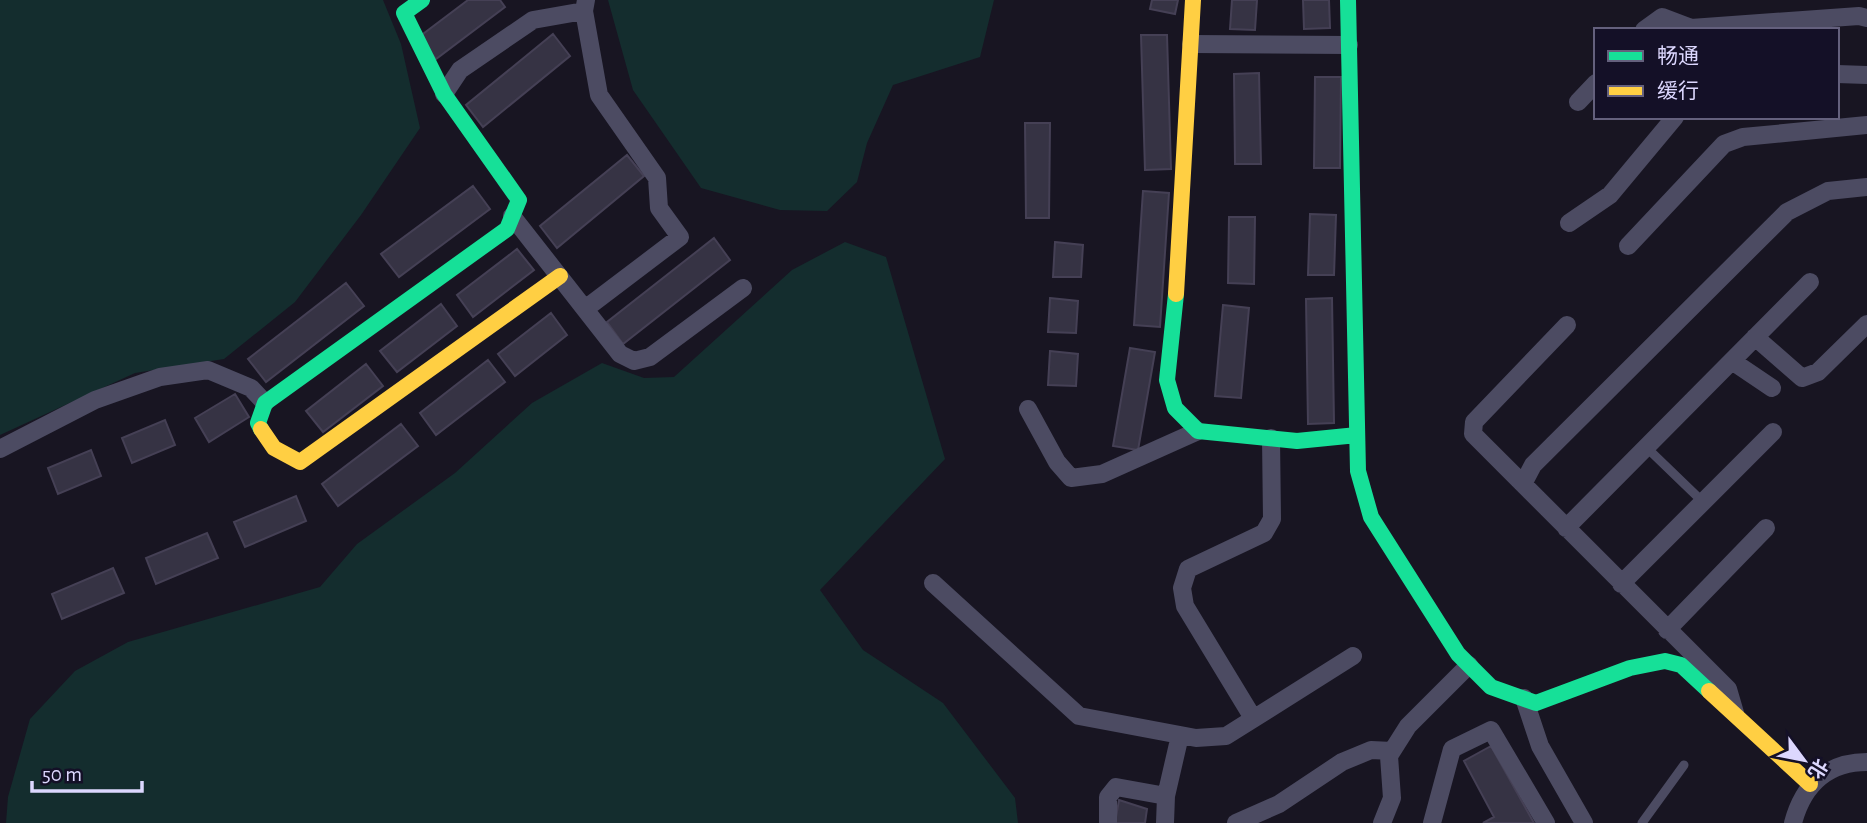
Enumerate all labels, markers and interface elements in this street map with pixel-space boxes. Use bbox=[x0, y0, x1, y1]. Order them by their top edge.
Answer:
legend bbox=[1594, 28, 1839, 119]
text: 畅通 bbox=[1657, 45, 1699, 67]
text: 缓行 bbox=[1657, 80, 1699, 102]
north arrow bbox=[1769, 725, 1839, 795]
scale bar bbox=[32, 750, 142, 794]
text: 北 bbox=[1804, 755, 1831, 782]
text: 50 m bbox=[42, 764, 82, 785]

